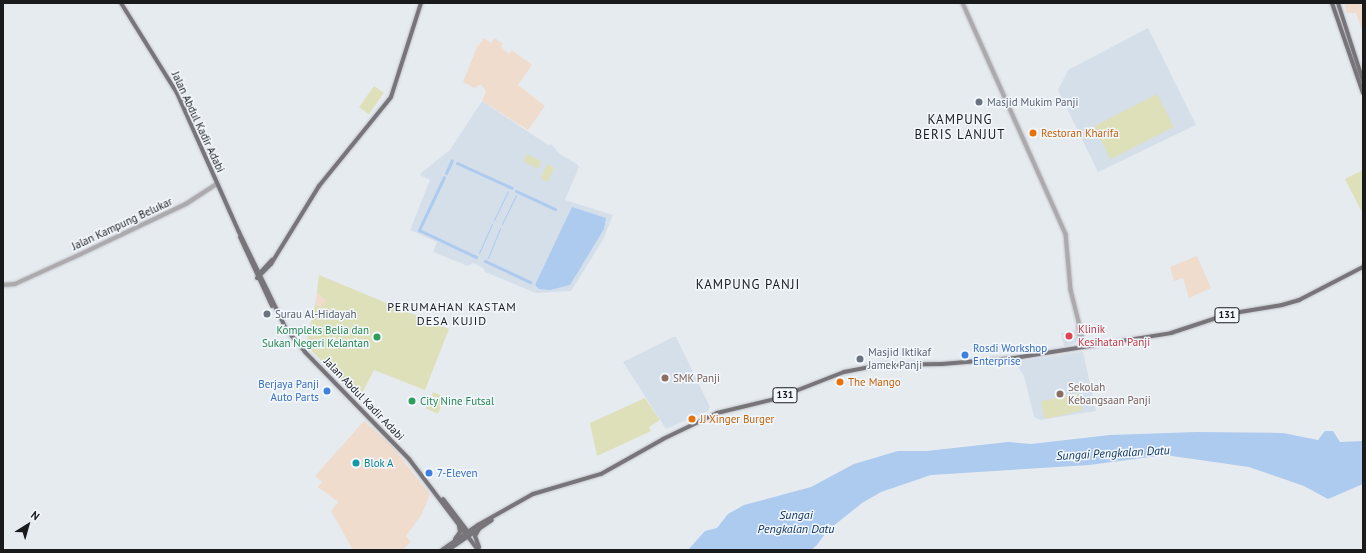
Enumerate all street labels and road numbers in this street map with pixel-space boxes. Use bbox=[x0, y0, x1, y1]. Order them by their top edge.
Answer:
street label: Jalan Abdul Kadir Adabi bbox=[169, 69, 227, 175]
street label: Jalan Kampung Belukar bbox=[70, 195, 174, 253]
road number: 131 bbox=[1214, 307, 1240, 323]
street label: Jalan Abdul Kadir Adabi bbox=[321, 355, 407, 443]
road number: 131 bbox=[772, 387, 798, 403]

